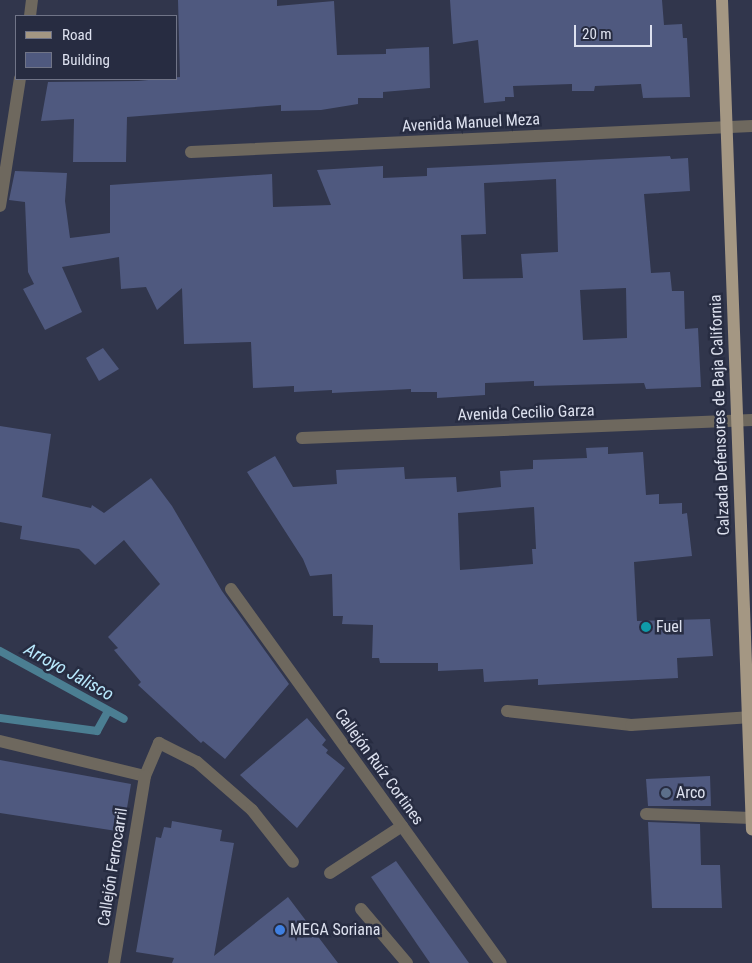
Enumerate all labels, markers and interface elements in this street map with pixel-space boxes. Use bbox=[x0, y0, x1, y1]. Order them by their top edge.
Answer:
legend bbox=[15, 15, 178, 80]
scale bar bbox=[577, 15, 654, 47]
text: 20 m bbox=[582, 25, 612, 43]
text: Road bbox=[62, 26, 92, 44]
text: Building bbox=[62, 51, 110, 69]
street label: Avenida Manuel Meza bbox=[402, 110, 540, 136]
street label: Calzada Defensores de Baja California bbox=[706, 294, 734, 536]
street label: Avenida Cecilio Garza bbox=[457, 401, 595, 425]
place label: Fuel bbox=[656, 617, 682, 637]
marker: Fuel bbox=[640, 621, 652, 633]
water label: Arroyo Jalisco bbox=[21, 639, 117, 705]
street label: Callejón Ruíz Cortines bbox=[330, 705, 428, 829]
place label: Arco bbox=[676, 783, 705, 803]
marker: Arco bbox=[660, 787, 672, 799]
street label: Callejón Ferrocarril bbox=[94, 807, 132, 927]
place label: MEGA Soriana bbox=[290, 920, 380, 940]
marker: MEGA Soriana bbox=[274, 924, 286, 936]

